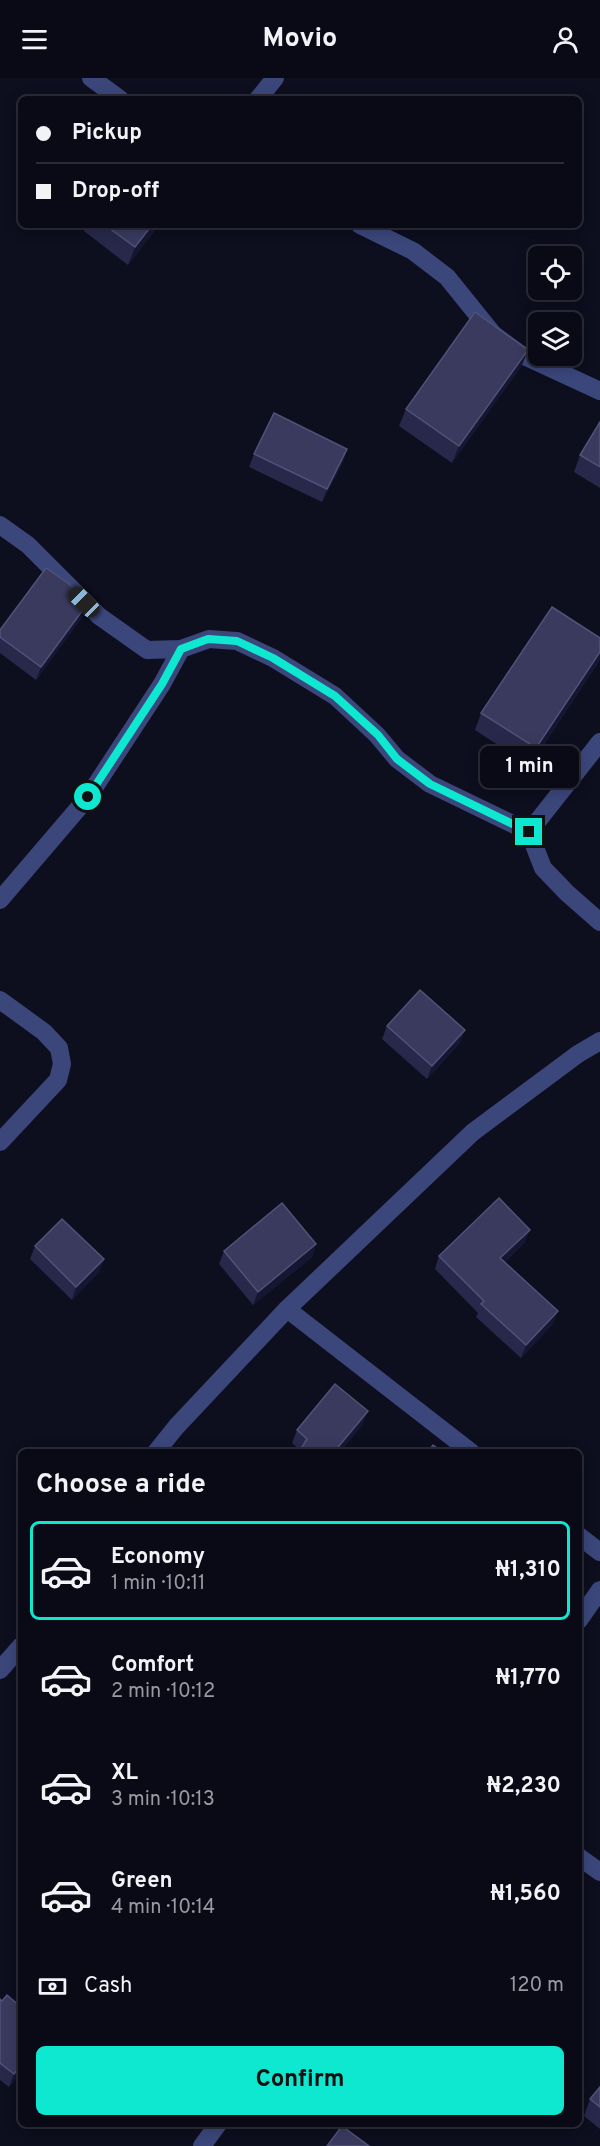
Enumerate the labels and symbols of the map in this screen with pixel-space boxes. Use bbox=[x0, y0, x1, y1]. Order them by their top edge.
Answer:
car bbox=[65, 583, 103, 621]
callout: 1 min bbox=[480, 745, 578, 787]
route start bbox=[74, 783, 101, 810]
route end bbox=[515, 818, 542, 845]

